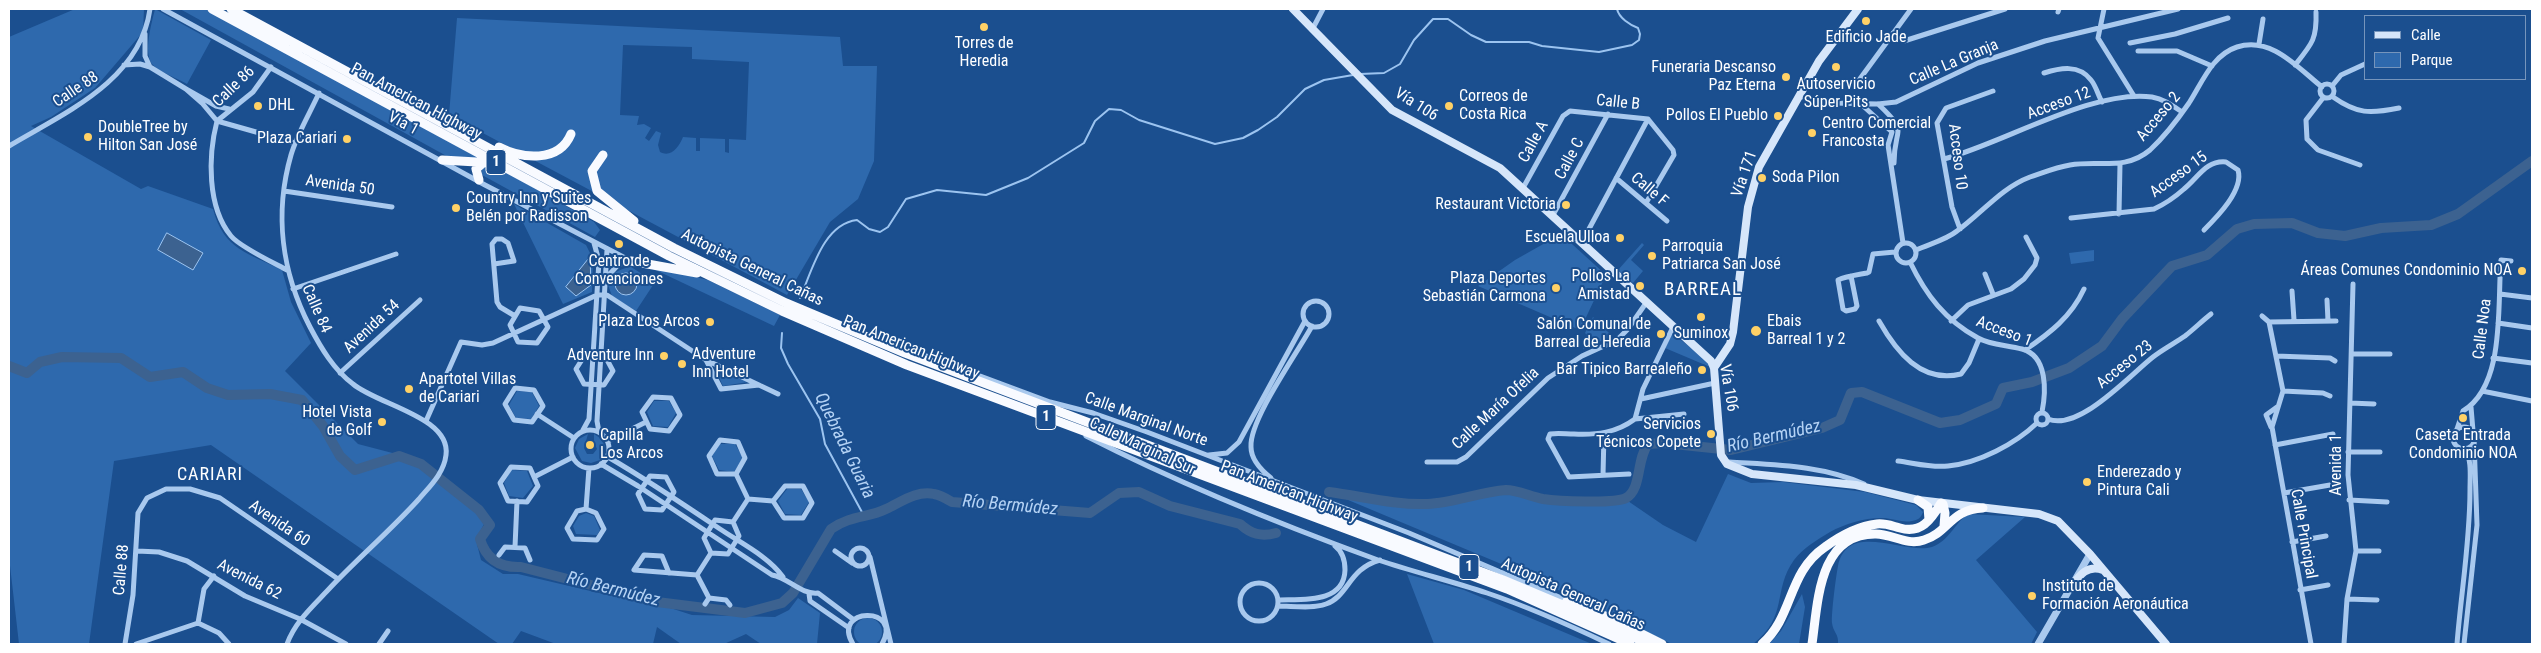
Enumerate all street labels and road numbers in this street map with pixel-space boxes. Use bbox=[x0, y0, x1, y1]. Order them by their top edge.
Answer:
street label: Calle La Granja bbox=[1907, 36, 2001, 90]
street label: Pan American Highway bbox=[347, 59, 485, 145]
street label: Calle 86 bbox=[209, 62, 259, 112]
street label: Calle 88 bbox=[49, 68, 103, 112]
street label: Vía 106 bbox=[1391, 84, 1441, 126]
street label: Acceso 12 bbox=[2025, 84, 2093, 124]
street label: Acceso 2 bbox=[2133, 88, 2185, 146]
street label: Calle B bbox=[1595, 91, 1641, 115]
street label: Vía 1 bbox=[384, 108, 422, 140]
street label: Calle A bbox=[1515, 118, 1553, 166]
street label: Acceso 10 bbox=[1943, 123, 1971, 191]
street label: Calle C bbox=[1551, 135, 1589, 183]
street label: Vía 171 bbox=[1728, 148, 1762, 200]
street label: Acceso 15 bbox=[2147, 148, 2211, 202]
road number: 1 bbox=[486, 150, 506, 174]
street label: Calle F bbox=[1626, 169, 1672, 211]
street label: Avenida 50 bbox=[304, 172, 376, 200]
street label: Autopista General Cañas bbox=[678, 225, 826, 311]
street label: Calle 84 bbox=[297, 282, 335, 336]
street label: Avenida 54 bbox=[340, 296, 404, 358]
street label: Calle Noa bbox=[2470, 298, 2496, 360]
street label: Pan American Highway bbox=[840, 312, 982, 384]
street label: Acceso 1 bbox=[1973, 313, 2035, 351]
street label: Acceso 23 bbox=[2093, 337, 2157, 393]
street label: Vía 106 bbox=[1714, 363, 1742, 413]
street label: Calle María Ofelia bbox=[1449, 364, 1543, 454]
street label: Calle Marginal Norte bbox=[1082, 389, 1210, 451]
road number: 1 bbox=[1036, 404, 1056, 430]
street label: Calle Marginal Sur bbox=[1086, 414, 1198, 480]
street label: Avenida 1 bbox=[2327, 434, 2347, 496]
street label: Pan American Highway bbox=[1218, 457, 1360, 527]
street label: Calle Principal bbox=[2286, 488, 2320, 580]
street label: Avenida 60 bbox=[245, 497, 313, 551]
street label: Calle 88 bbox=[110, 544, 134, 596]
road number: 1 bbox=[1459, 554, 1479, 580]
street label: Autopista General Cañas bbox=[1498, 555, 1648, 635]
street label: Avenida 62 bbox=[214, 556, 284, 604]

